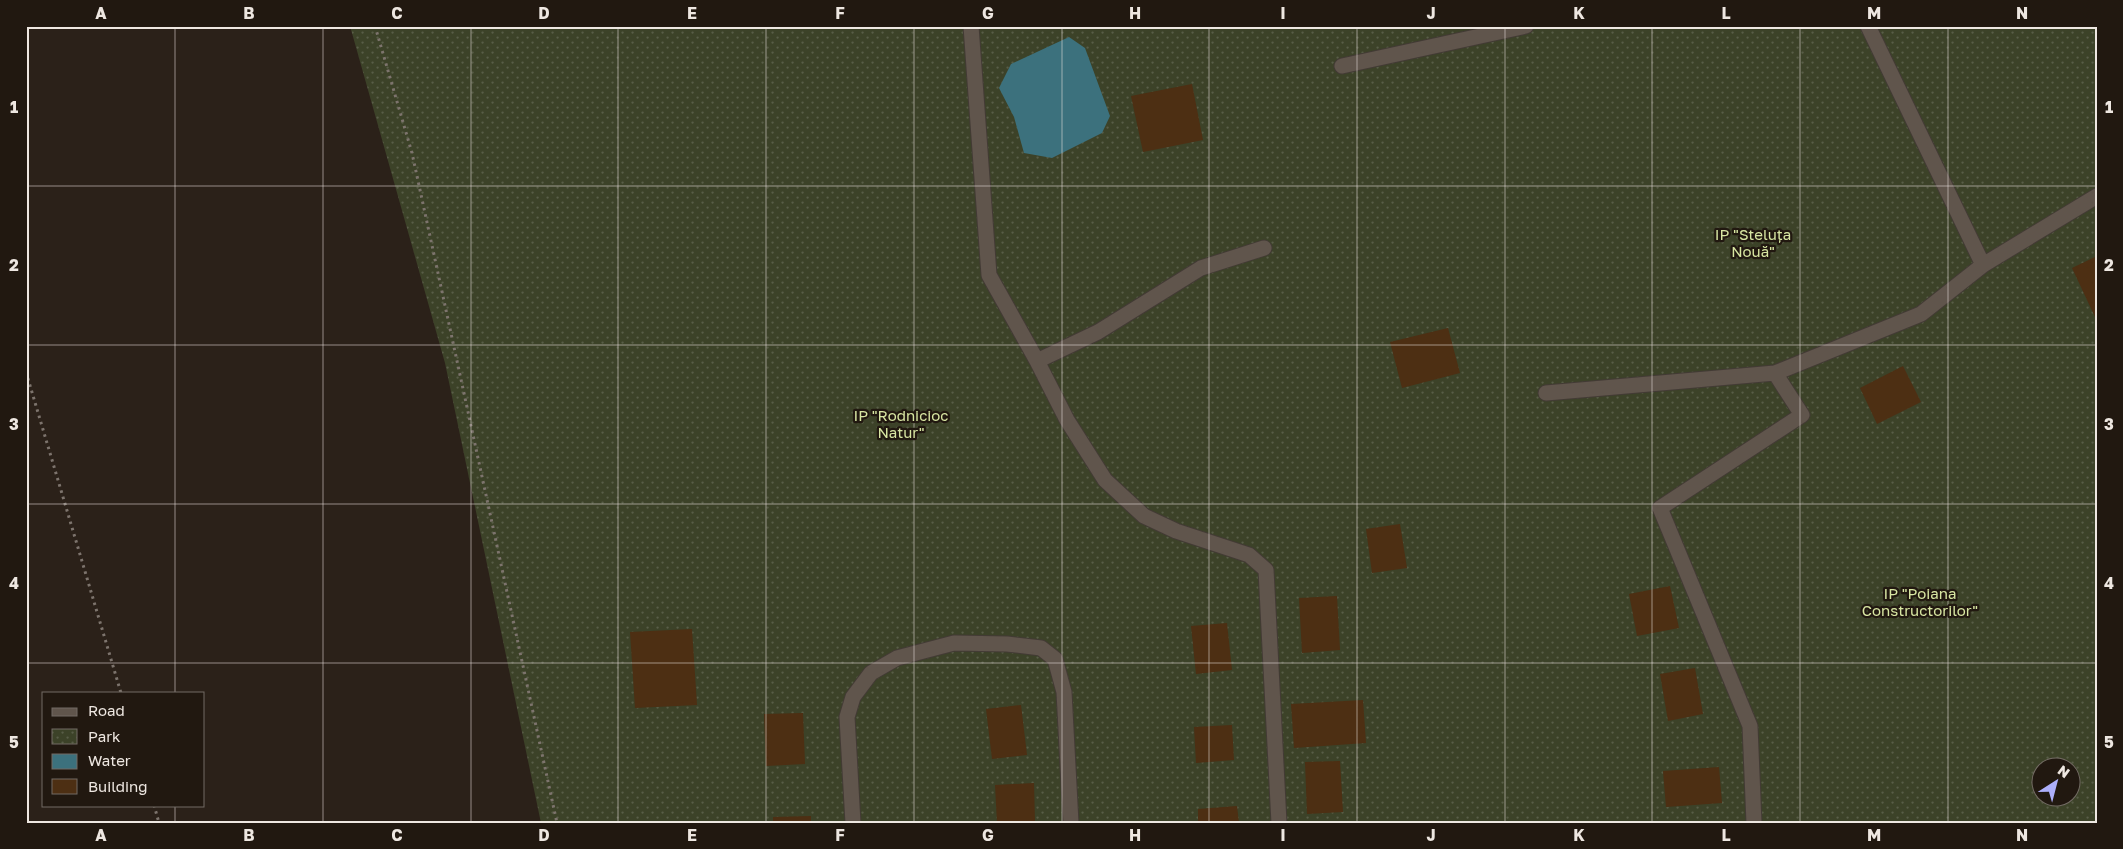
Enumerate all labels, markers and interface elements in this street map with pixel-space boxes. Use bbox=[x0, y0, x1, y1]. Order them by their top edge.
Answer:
text: A bbox=[95, 3, 107, 23]
text: B bbox=[243, 3, 255, 23]
text: C bbox=[391, 3, 403, 23]
text: D bbox=[538, 3, 550, 23]
text: E bbox=[687, 3, 697, 23]
text: F bbox=[835, 3, 845, 23]
text: G bbox=[982, 3, 994, 23]
text: H bbox=[1129, 3, 1141, 23]
text: I bbox=[1280, 3, 1286, 23]
text: J bbox=[1426, 3, 1436, 23]
text: K bbox=[1573, 3, 1585, 23]
text: L bbox=[1721, 3, 1731, 23]
text: M bbox=[1867, 3, 1881, 23]
text: N bbox=[2016, 3, 2028, 23]
text: 1 bbox=[10, 97, 18, 117]
text: 1 bbox=[2105, 97, 2113, 117]
park label: IP "Steluța Nouă" bbox=[1715, 225, 1791, 260]
text: 2 bbox=[9, 255, 19, 275]
text: 2 bbox=[2104, 255, 2114, 275]
park label: IP "Rodnicioc Natur" bbox=[853, 406, 949, 441]
text: 3 bbox=[9, 414, 19, 434]
text: 3 bbox=[2104, 414, 2114, 434]
text: 4 bbox=[9, 573, 19, 593]
text: 4 bbox=[2104, 573, 2114, 593]
park label: IP "Poiana Constructorilor" bbox=[1862, 584, 1978, 619]
legend bbox=[42, 692, 205, 806]
text: Road bbox=[88, 701, 125, 719]
text: Park bbox=[88, 727, 121, 745]
text: 5 bbox=[9, 732, 19, 752]
text: 5 bbox=[2104, 732, 2114, 752]
text: Water bbox=[88, 751, 131, 769]
north arrow bbox=[2030, 756, 2080, 806]
text: N bbox=[2055, 761, 2073, 781]
text: Building bbox=[88, 777, 148, 795]
text: A bbox=[95, 825, 107, 845]
text: B bbox=[243, 825, 255, 845]
text: C bbox=[391, 825, 403, 845]
text: D bbox=[538, 825, 550, 845]
text: E bbox=[687, 825, 697, 845]
text: F bbox=[835, 825, 845, 845]
text: G bbox=[982, 825, 994, 845]
text: H bbox=[1129, 825, 1141, 845]
text: I bbox=[1280, 825, 1286, 845]
text: J bbox=[1426, 825, 1436, 845]
text: K bbox=[1573, 825, 1585, 845]
text: L bbox=[1721, 825, 1731, 845]
text: M bbox=[1867, 825, 1881, 845]
text: N bbox=[2016, 825, 2028, 845]

